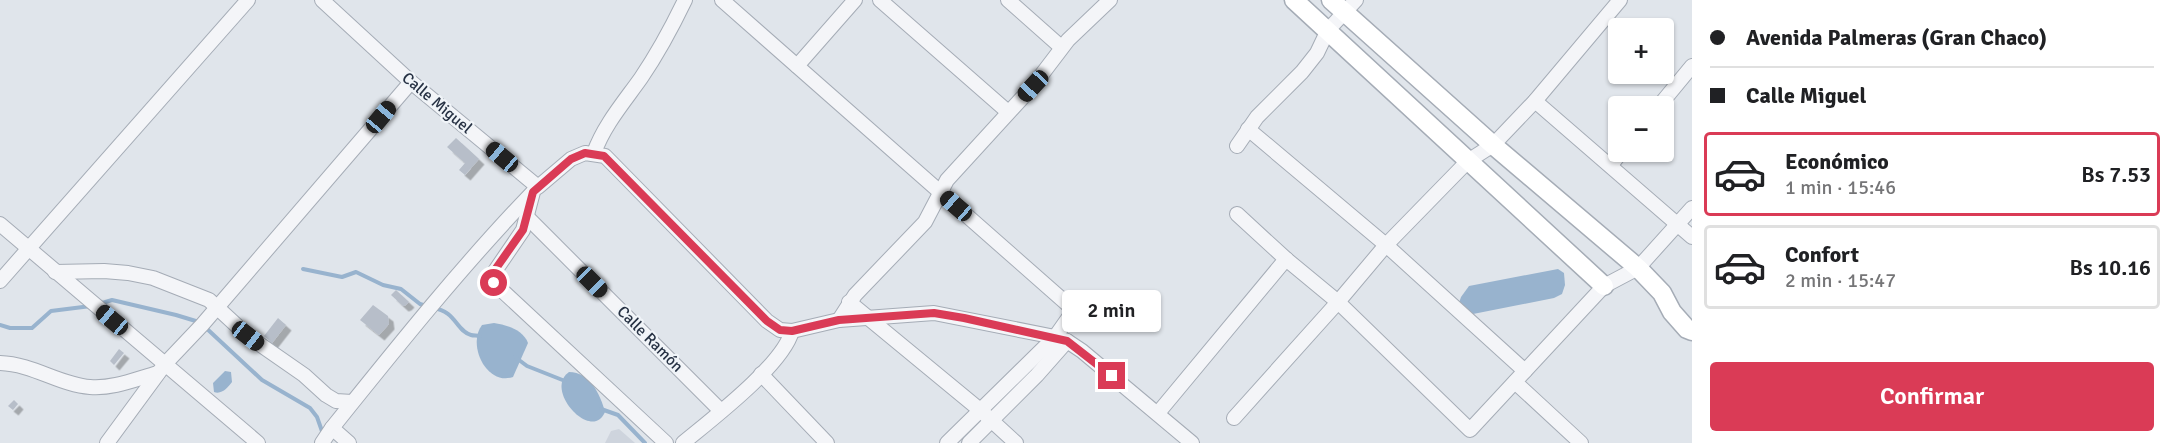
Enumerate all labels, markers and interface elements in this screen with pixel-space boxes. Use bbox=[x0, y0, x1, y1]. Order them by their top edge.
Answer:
map controls bbox=[1608, 18, 1674, 162]
button: + bbox=[1608, 18, 1674, 84]
text: Avenida Palmeras (Gran Chaco) bbox=[1746, 24, 2047, 51]
car bbox=[1014, 67, 1052, 105]
street label: Calle Miguel bbox=[398, 68, 476, 138]
text: Calle Miguel bbox=[1746, 82, 1866, 109]
button: − bbox=[1608, 96, 1674, 162]
car bbox=[363, 97, 399, 137]
car bbox=[482, 139, 522, 175]
icon: car bbox=[1713, 147, 1767, 201]
text: Económico bbox=[1785, 148, 1889, 175]
text: Bs 7.53 bbox=[2081, 161, 2151, 188]
text: 1 min · 15:46 bbox=[1785, 175, 1896, 200]
car bbox=[937, 187, 975, 225]
icon: car bbox=[1713, 240, 1767, 294]
text: Confort bbox=[1785, 241, 1859, 268]
text: Bs 10.16 bbox=[2069, 254, 2151, 281]
car bbox=[573, 263, 611, 301]
text: 2 min · 15:47 bbox=[1785, 268, 1896, 293]
route start bbox=[480, 269, 507, 296]
callout: 2 min bbox=[1062, 289, 1162, 331]
text: 2 min bbox=[1088, 298, 1135, 323]
car bbox=[92, 302, 132, 338]
street label: Calle Ramón bbox=[613, 302, 687, 376]
car bbox=[228, 318, 268, 354]
route end bbox=[1098, 362, 1125, 389]
button: Confirmar bbox=[1710, 362, 2154, 431]

